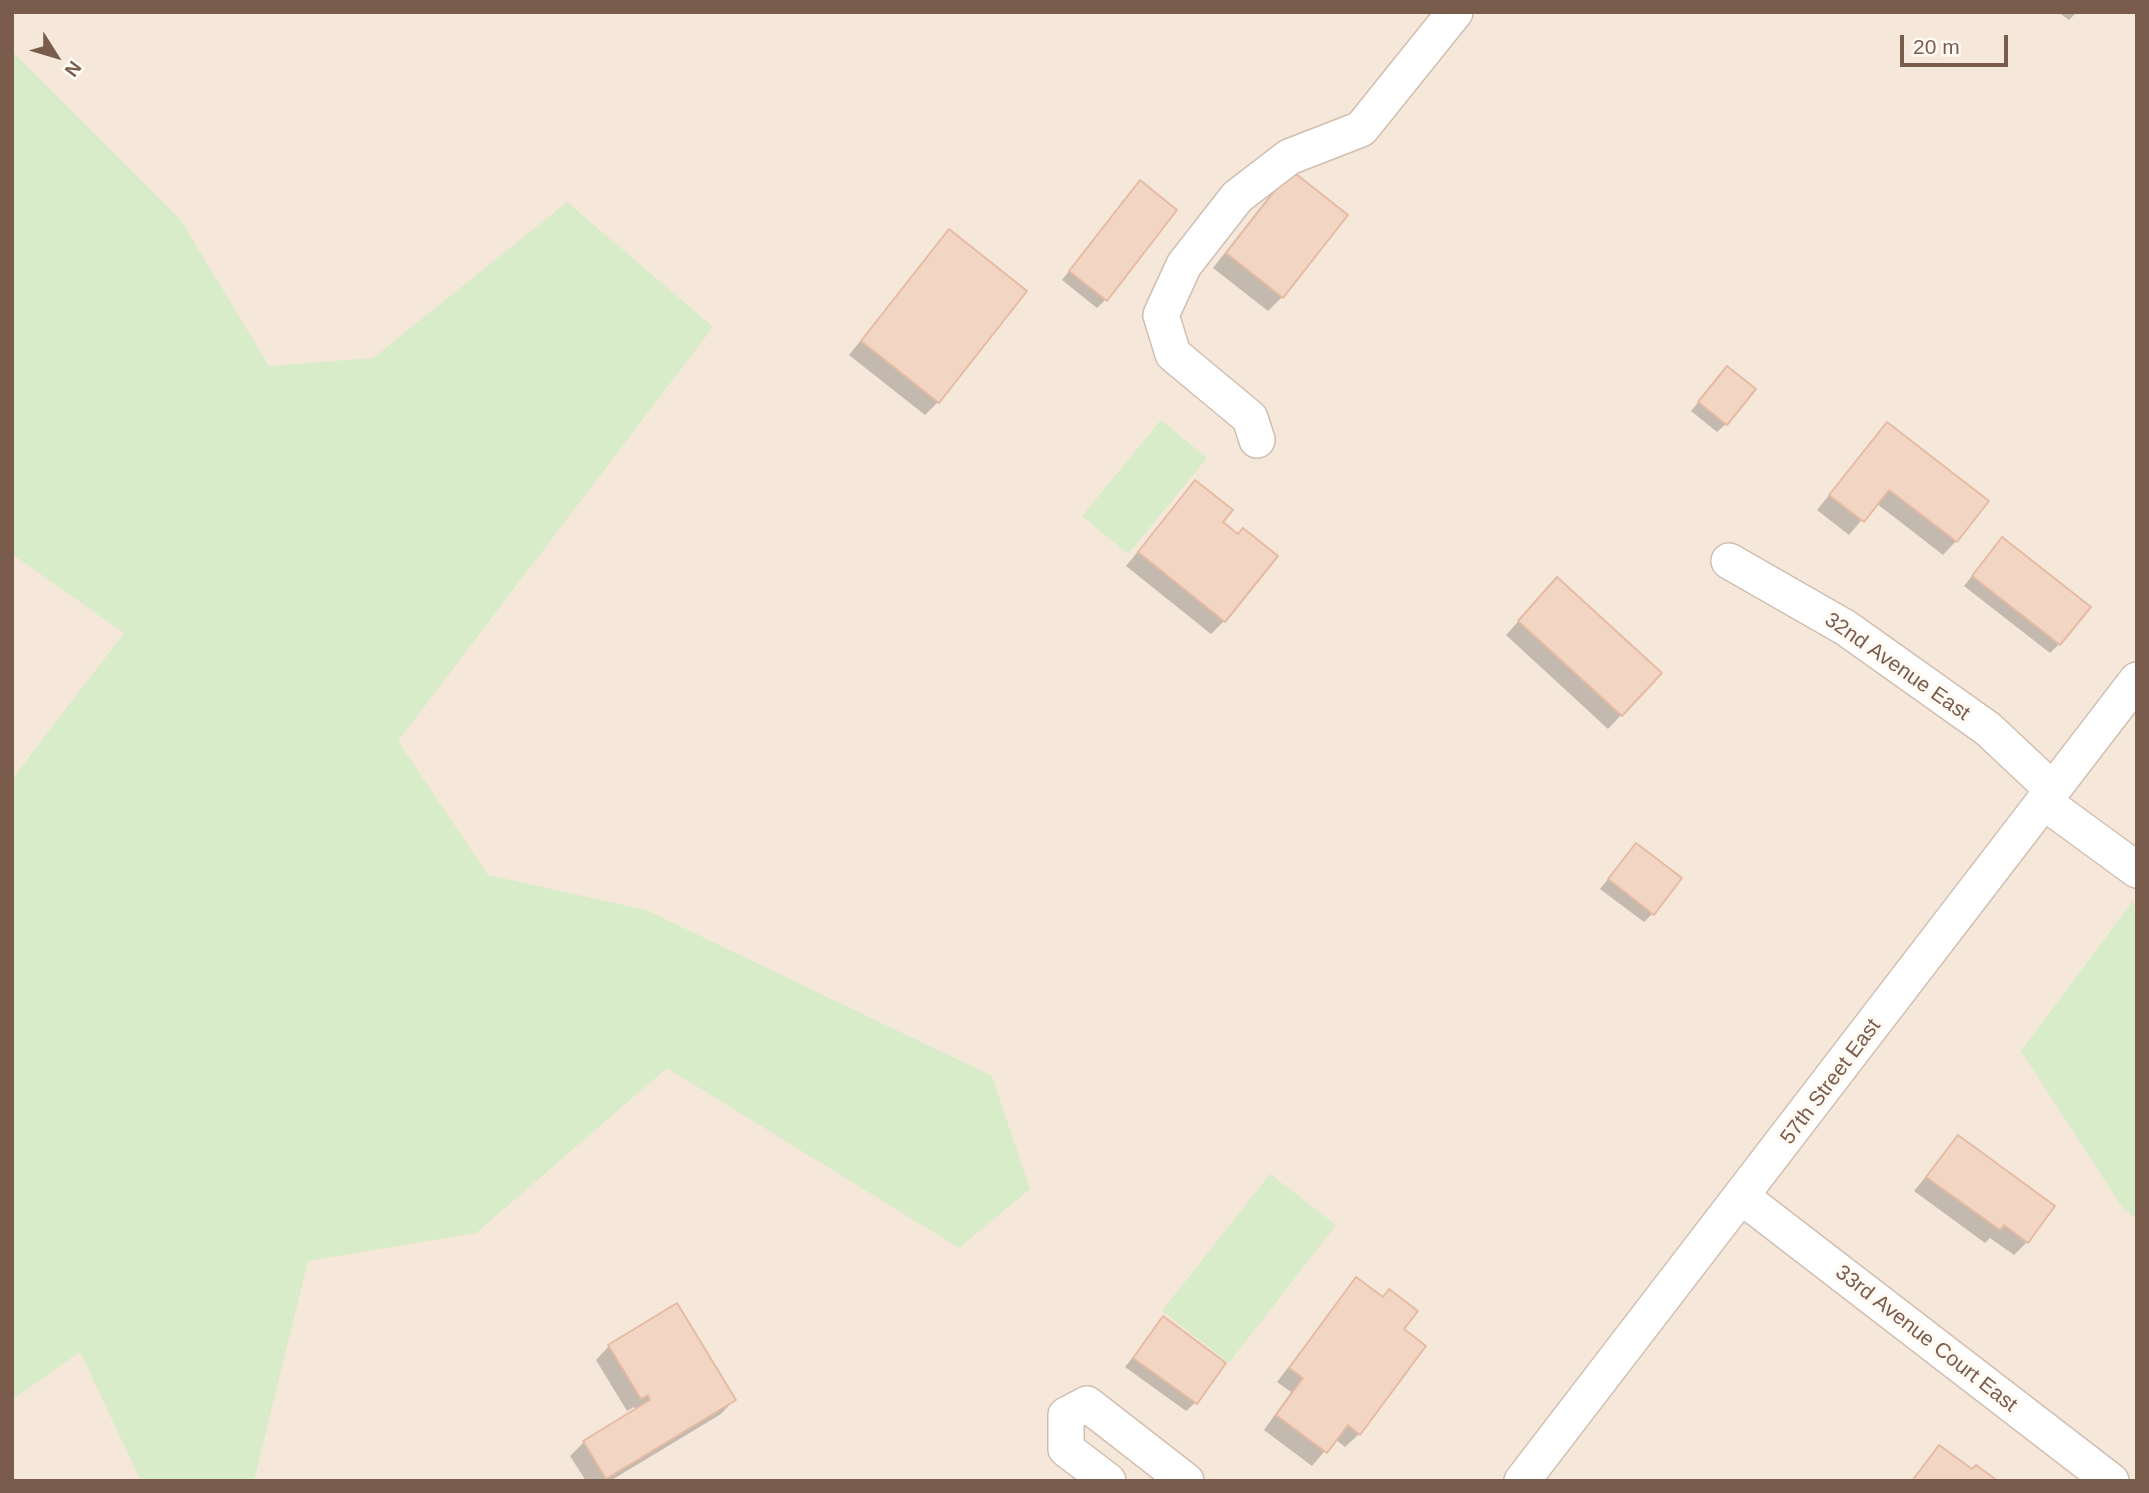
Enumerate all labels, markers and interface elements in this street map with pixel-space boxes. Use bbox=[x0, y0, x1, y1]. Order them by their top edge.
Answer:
north arrow bbox=[21, 21, 91, 91]
scale bar bbox=[1904, 21, 2012, 65]
text: 20 m bbox=[1913, 35, 1960, 58]
text: N bbox=[61, 57, 86, 81]
street label: 32nd Avenue East bbox=[1820, 608, 1974, 726]
street label: 57th Street East bbox=[1776, 1014, 1886, 1150]
street label: 33rd Avenue Court East bbox=[1830, 1260, 2022, 1418]

